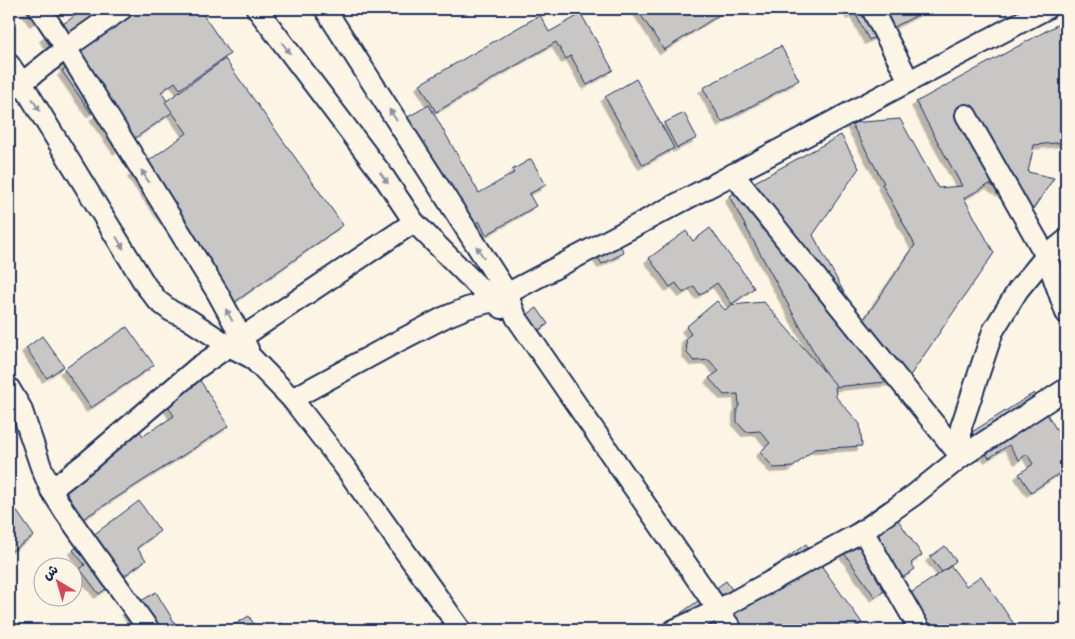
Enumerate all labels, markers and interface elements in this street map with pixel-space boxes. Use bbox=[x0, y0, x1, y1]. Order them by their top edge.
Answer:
one-way arrow bbox=[281, 41, 292, 54]
one-way arrow bbox=[31, 98, 40, 111]
one-way arrow bbox=[388, 109, 398, 122]
one-way arrow bbox=[140, 169, 150, 182]
one-way arrow bbox=[379, 171, 389, 185]
one-way arrow bbox=[116, 237, 125, 250]
one-way arrow bbox=[476, 245, 485, 259]
one-way arrow bbox=[225, 308, 234, 321]
north arrow bbox=[32, 556, 82, 606]
text: ش bbox=[39, 561, 63, 586]

